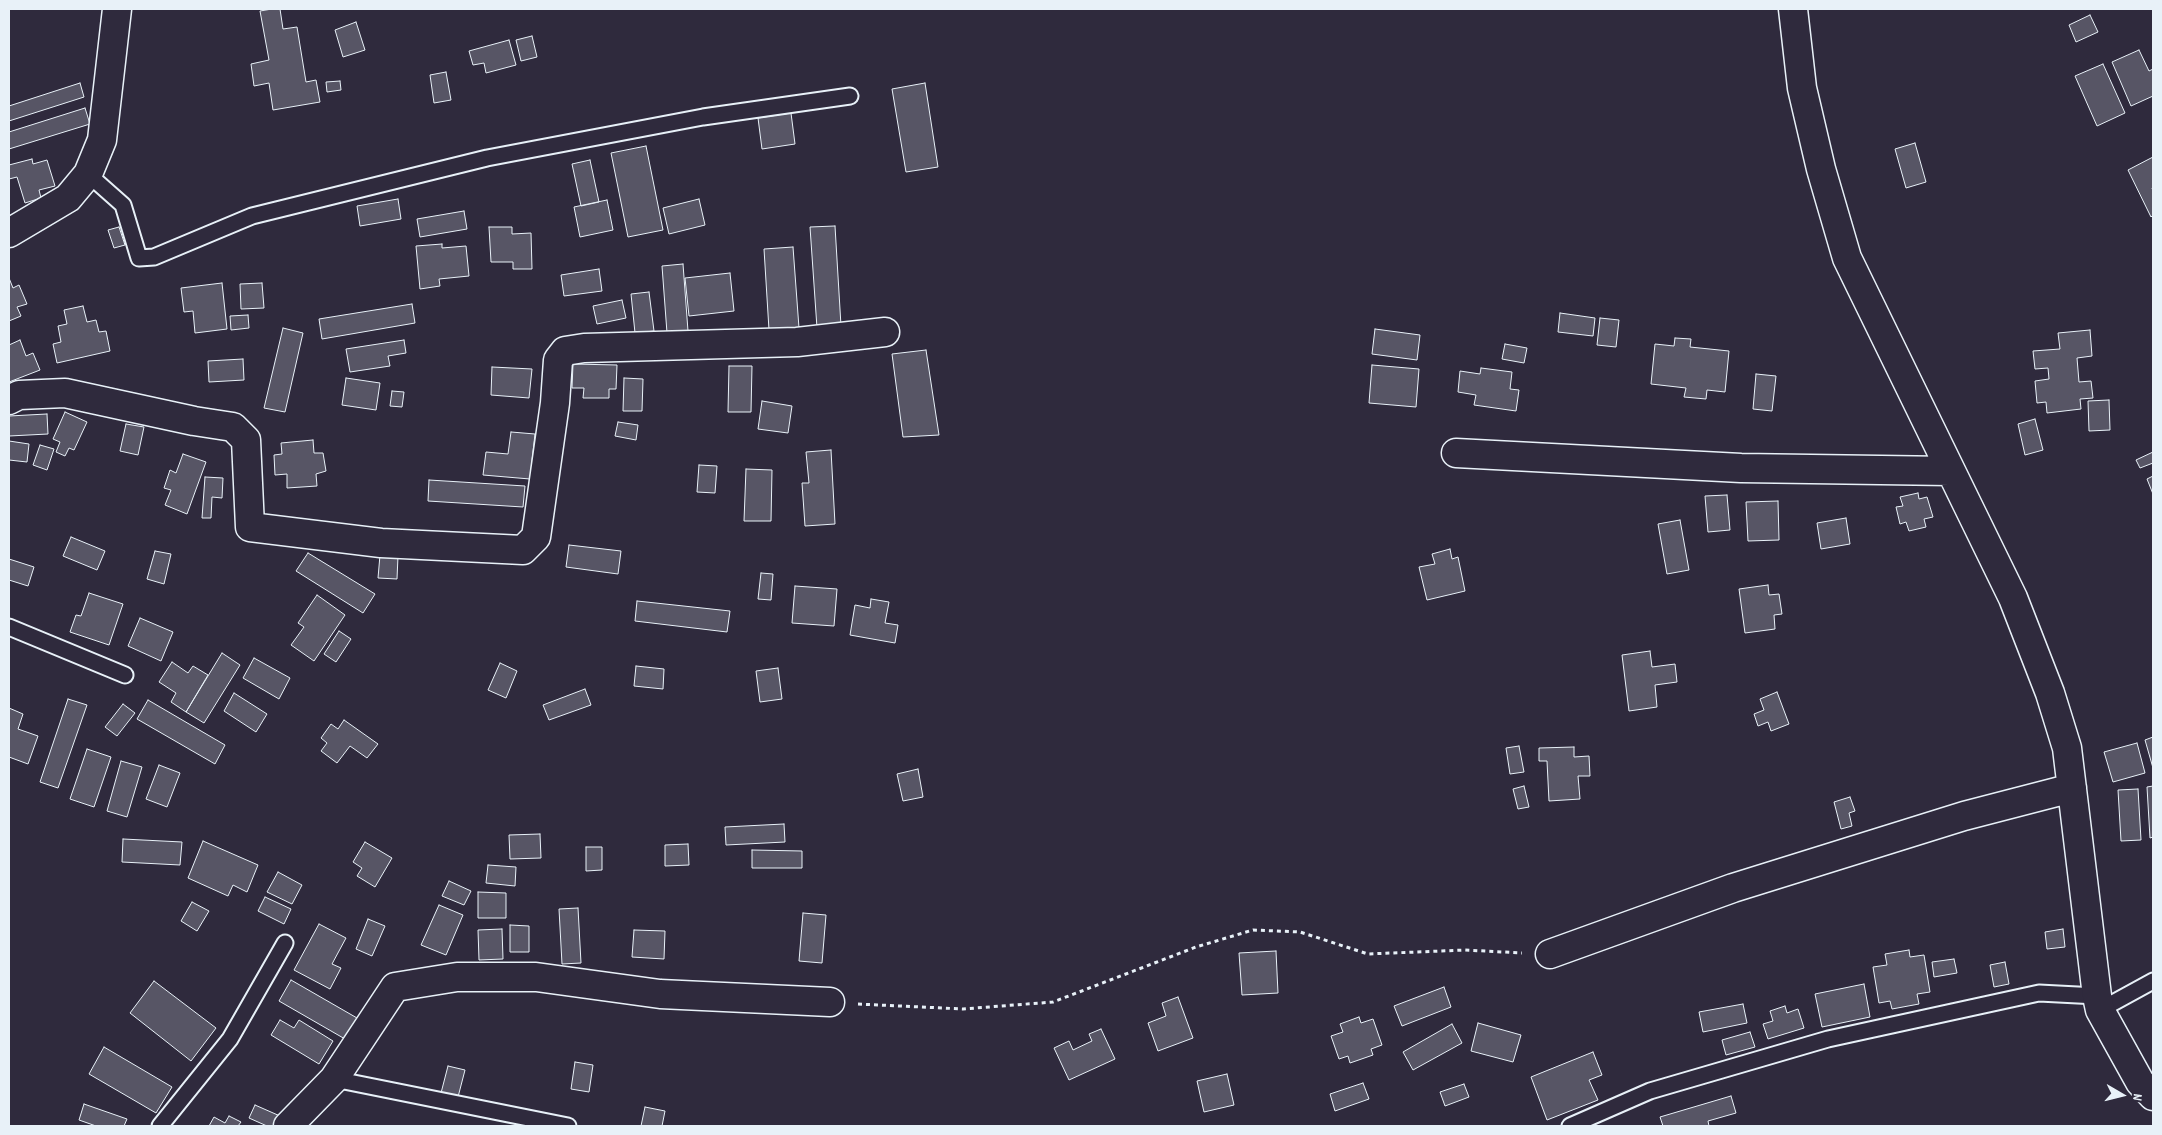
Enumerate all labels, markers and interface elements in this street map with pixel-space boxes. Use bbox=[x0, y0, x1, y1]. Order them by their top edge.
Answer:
north arrow bbox=[2097, 1070, 2147, 1120]
text: N bbox=[2126, 1092, 2147, 1102]

